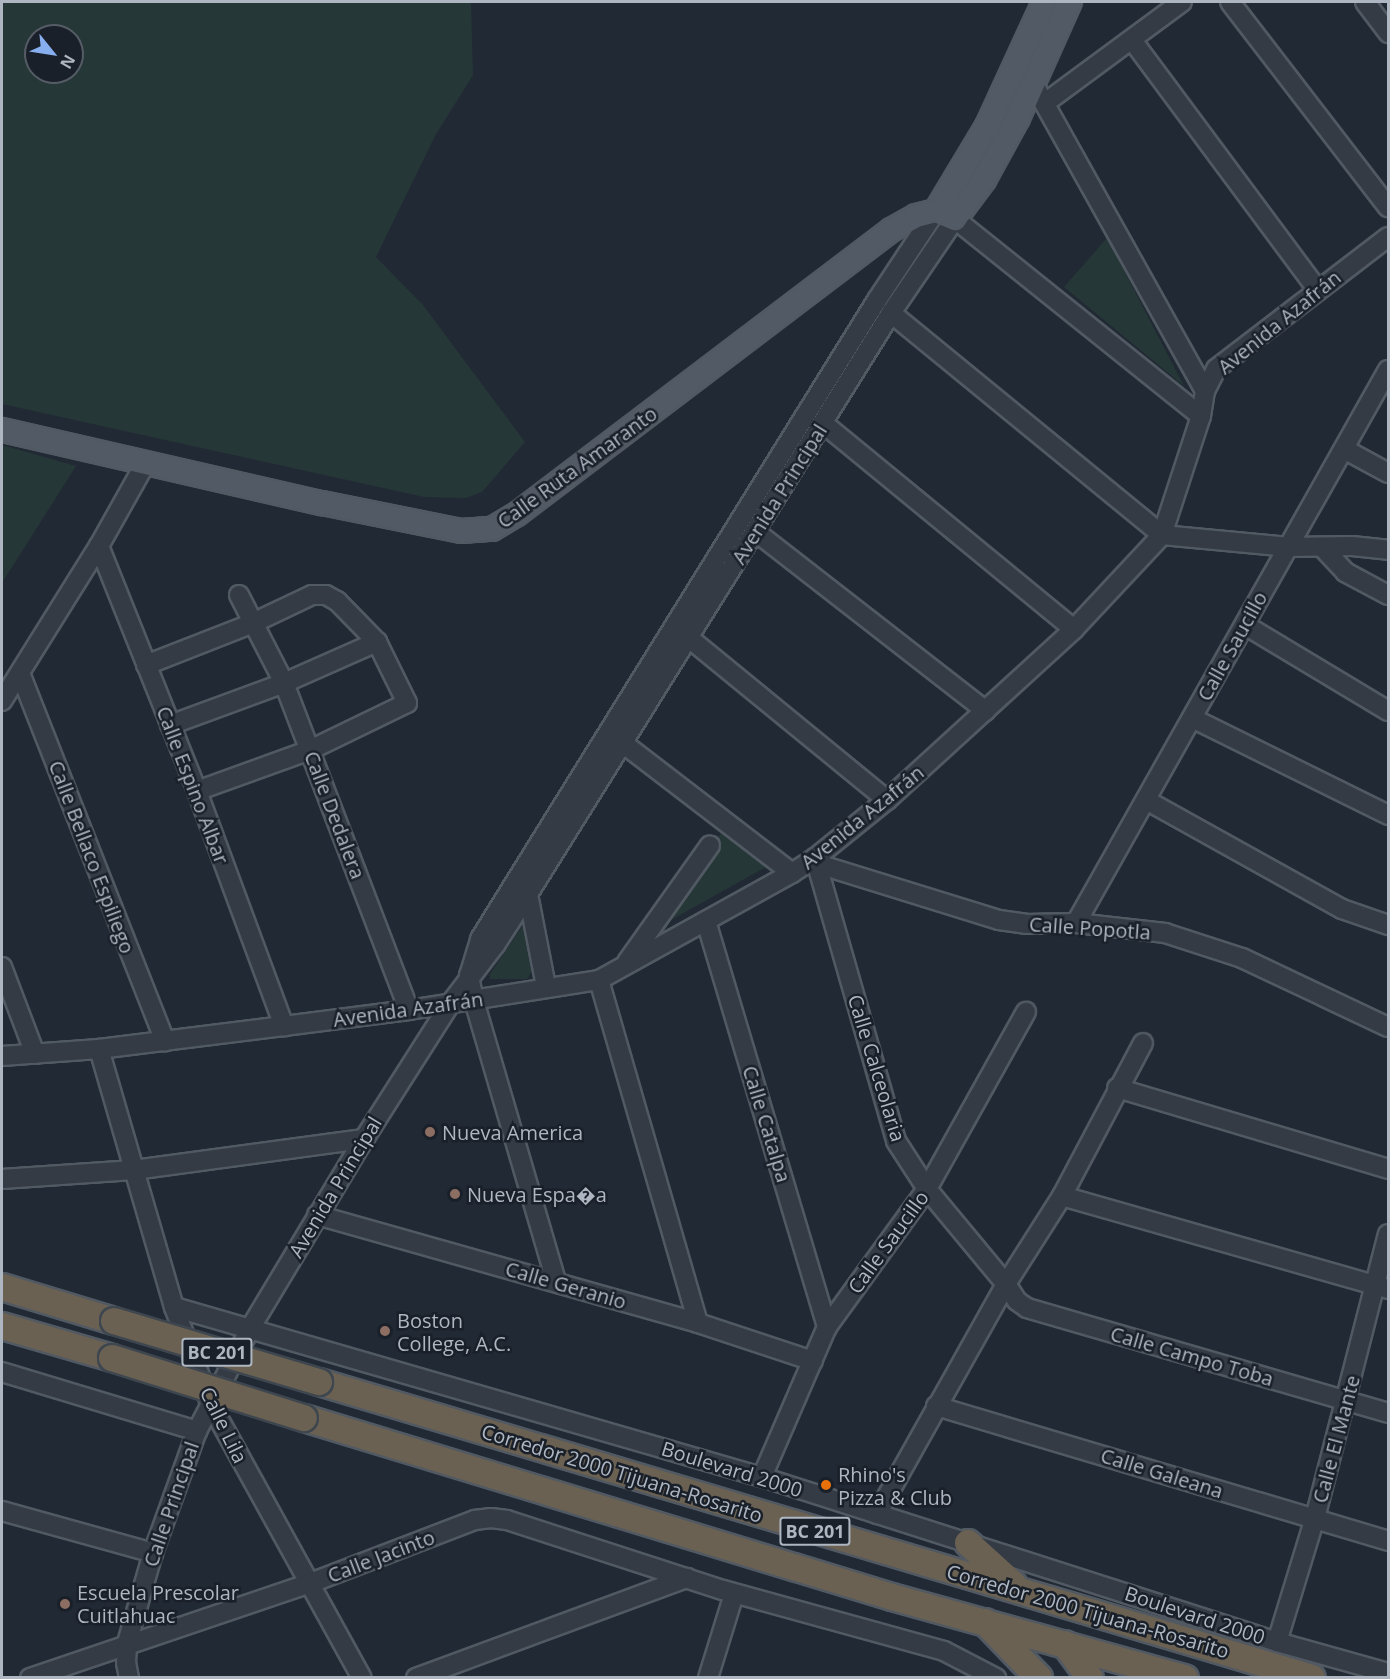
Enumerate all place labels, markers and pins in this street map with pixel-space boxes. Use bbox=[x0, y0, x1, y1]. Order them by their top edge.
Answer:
place label: Nueva America bbox=[442, 1120, 583, 1144]
marker: Nueva America bbox=[423, 1125, 437, 1139]
place label: Nueva Espa�a bbox=[467, 1182, 607, 1206]
marker: Nueva Espa�a bbox=[448, 1187, 462, 1201]
place label: Boston College, A.C. bbox=[397, 1308, 511, 1355]
marker: Boston College, A.C. bbox=[378, 1324, 392, 1338]
place label: Rhino's Pizza & Club bbox=[838, 1462, 952, 1509]
marker: Rhino's Pizza & Club bbox=[819, 1478, 833, 1492]
place label: Escuela Prescolar Cuitlahuac bbox=[77, 1580, 239, 1627]
marker: Escuela Prescolar Cuitlahuac bbox=[58, 1597, 72, 1611]

